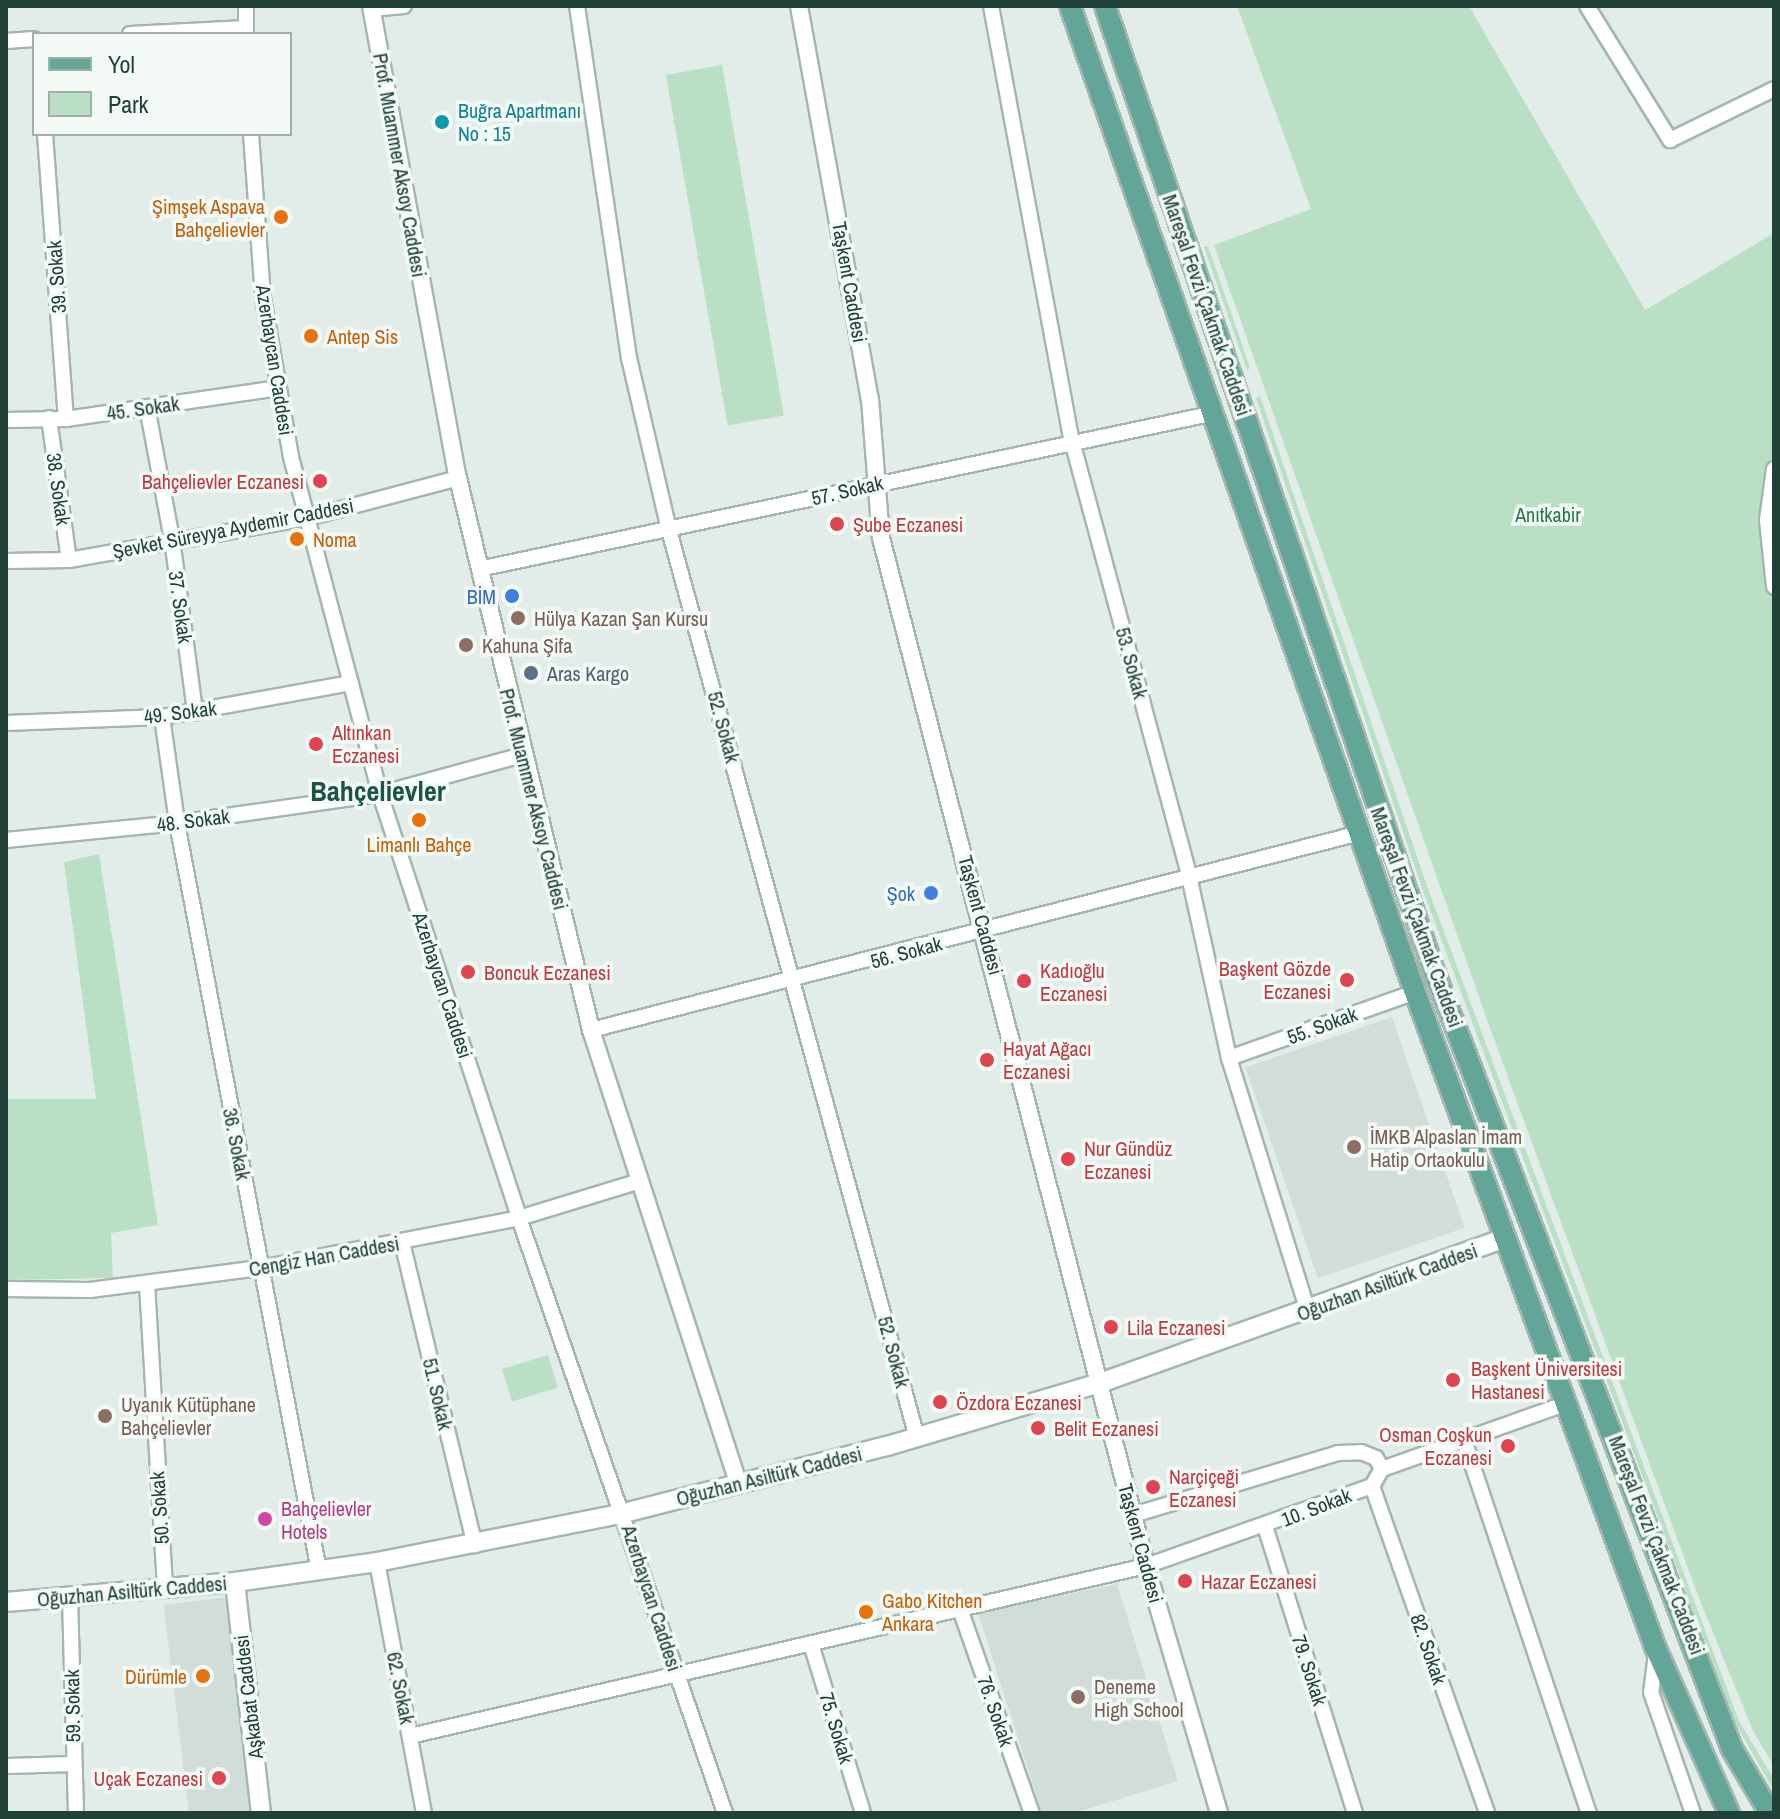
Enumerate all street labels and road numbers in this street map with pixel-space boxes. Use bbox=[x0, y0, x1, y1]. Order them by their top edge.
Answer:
street label: Prof. Muammer Aksoy Caddesi bbox=[368, 51, 432, 279]
street label: Mareşal Fevzi Çakmak Caddesi bbox=[1158, 191, 1256, 419]
street label: Taşkent Caddesi bbox=[828, 220, 872, 344]
street label: 39. Sokak bbox=[41, 240, 71, 314]
street label: Azerbaycan Caddesi bbox=[251, 283, 299, 437]
street label: 45. Sokak bbox=[105, 391, 181, 425]
street label: 38. Sokak bbox=[42, 451, 76, 527]
street label: 57. Sokak bbox=[809, 470, 885, 510]
street label: Şevket Süreyya Aydemir Caddesi bbox=[110, 493, 356, 563]
street label: 37. Sokak bbox=[164, 569, 198, 645]
street label: 53. Sokak bbox=[1111, 625, 1153, 701]
street label: Prof. Muammer Aksoy Caddesi bbox=[495, 686, 573, 912]
street label: 52. Sokak bbox=[703, 689, 745, 765]
street label: 49. Sokak bbox=[142, 696, 218, 728]
street label: 48. Sokak bbox=[155, 804, 231, 836]
street label: Mareşal Fevzi Çakmak Caddesi bbox=[1366, 804, 1468, 1030]
street label: Taşkent Caddesi bbox=[954, 853, 1008, 977]
street label: Azerbaycan Caddesi bbox=[408, 909, 478, 1061]
street label: 56. Sokak bbox=[868, 931, 944, 973]
street label: 55. Sokak bbox=[1284, 1001, 1360, 1049]
street label: 36. Sokak bbox=[218, 1106, 256, 1182]
street label: Cengiz Han Caddesi bbox=[247, 1231, 401, 1281]
street label: Oğuzhan Asiltürk Caddesi bbox=[1293, 1238, 1481, 1326]
street label: 52. Sokak bbox=[873, 1314, 915, 1390]
street label: 51. Sokak bbox=[418, 1356, 458, 1432]
street label: Mareşal Fevzi Çakmak Caddesi bbox=[1604, 1432, 1710, 1658]
street label: Oğuzhan Asiltürk Caddesi bbox=[673, 1441, 865, 1511]
street label: 50. Sokak bbox=[144, 1471, 174, 1545]
street label: Taşkent Caddesi bbox=[1114, 1481, 1168, 1605]
street label: 10. Sokak bbox=[1278, 1483, 1354, 1531]
street label: Azerbaycan Caddesi bbox=[617, 1522, 687, 1674]
street label: Oğuzhan Asiltürk Caddesi bbox=[36, 1571, 228, 1611]
street label: 82. Sokak bbox=[1406, 1611, 1452, 1687]
street label: 79. Sokak bbox=[1287, 1632, 1333, 1708]
street label: Aşkabat Caddesi bbox=[228, 1634, 268, 1760]
street label: 62. Sokak bbox=[382, 1650, 420, 1726]
street label: 59. Sokak bbox=[59, 1669, 85, 1743]
street label: 76. Sokak bbox=[973, 1673, 1019, 1749]
street label: 75. Sokak bbox=[815, 1690, 859, 1766]

